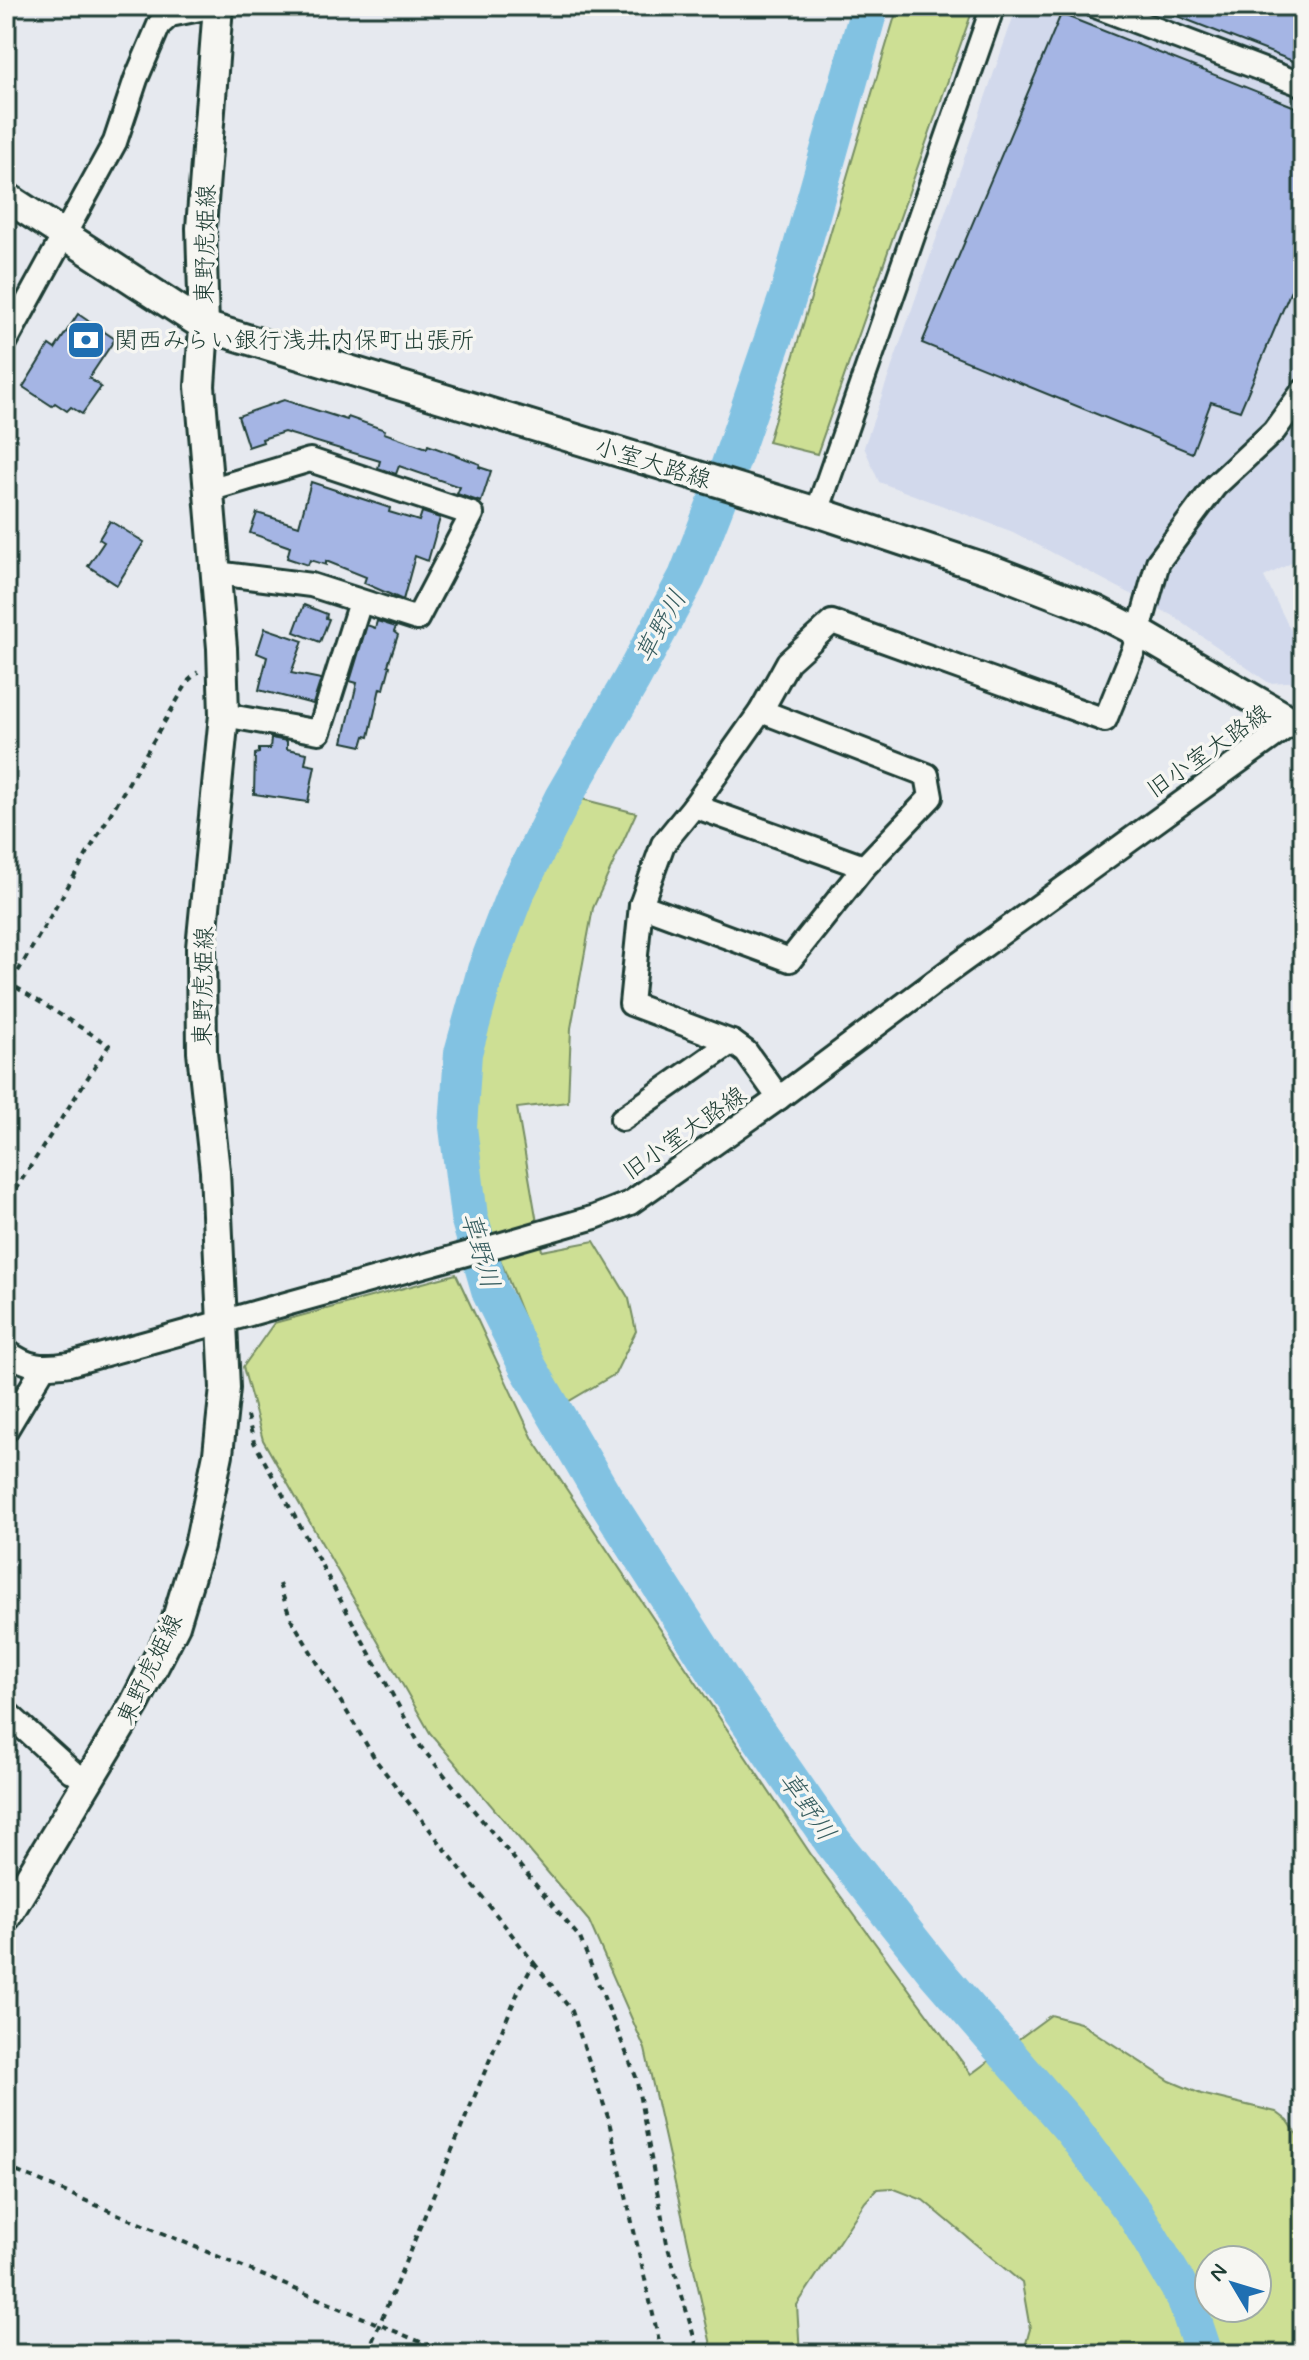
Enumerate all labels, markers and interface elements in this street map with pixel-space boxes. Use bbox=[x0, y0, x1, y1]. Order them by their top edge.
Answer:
street label: 東野虎姫線 bbox=[190, 184, 223, 304]
bank icon: 関西みらい銀行浅井内保町出張所 bbox=[65, 319, 107, 361]
place label: 関西みらい銀行浅井内保町出張所 bbox=[114, 326, 474, 357]
street label: 小室大路線 bbox=[591, 432, 714, 497]
water label: 草野川 bbox=[628, 585, 696, 669]
street label: 旧小室大路線 bbox=[1141, 698, 1277, 806]
street label: 東野虎姫線 bbox=[188, 926, 221, 1046]
street label: 旧小室大路線 bbox=[617, 1080, 753, 1188]
water label: 草野川 bbox=[452, 1208, 506, 1293]
street label: 東野虎姫線 bbox=[110, 1609, 191, 1730]
water label: 草野川 bbox=[770, 1765, 843, 1849]
north arrow bbox=[1193, 2244, 1273, 2324]
text: N bbox=[1203, 2259, 1234, 2287]

